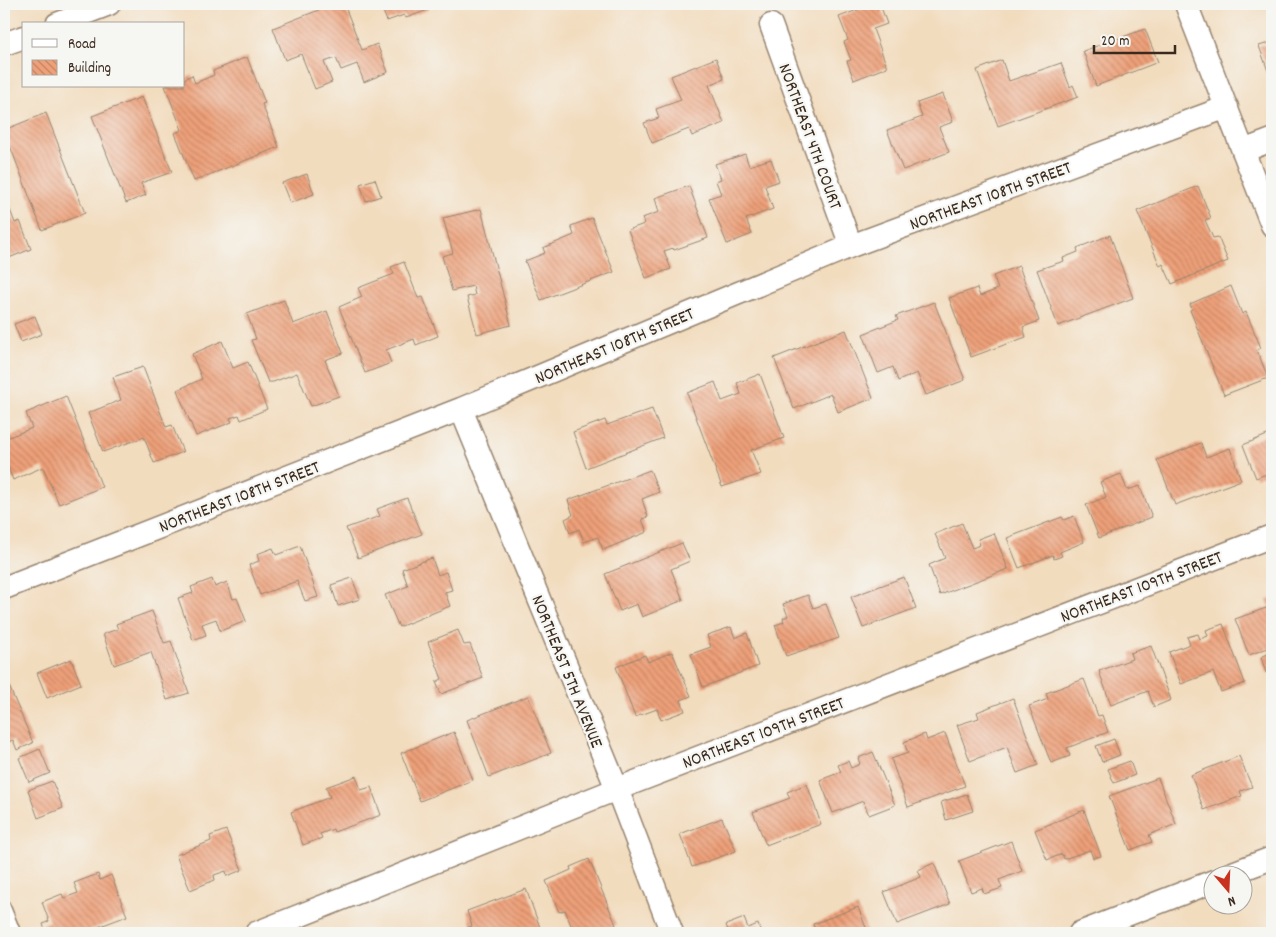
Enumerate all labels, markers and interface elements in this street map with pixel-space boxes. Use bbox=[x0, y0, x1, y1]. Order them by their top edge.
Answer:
legend bbox=[22, 22, 185, 88]
scale bar bbox=[1094, 22, 1175, 54]
text: 20 m bbox=[1101, 31, 1129, 53]
text: Road bbox=[68, 34, 96, 56]
text: Building bbox=[68, 58, 111, 80]
street label: NORTHEAST 4TH COURT bbox=[771, 60, 847, 213]
street label: NORTHEAST 108TH STREET bbox=[906, 156, 1075, 238]
street label: NORTHEAST 108TH STREET bbox=[532, 302, 698, 392]
street label: NORTHEAST 108TH STREET bbox=[156, 456, 324, 541]
street label: NORTHEAST 109TH STREET bbox=[1057, 546, 1227, 631]
street label: NORTHEAST 5TH AVENUE bbox=[524, 592, 608, 752]
street label: NORTHEAST 109TH STREET bbox=[679, 692, 849, 777]
north arrow bbox=[1204, 864, 1254, 914]
text: N bbox=[1225, 890, 1238, 911]

